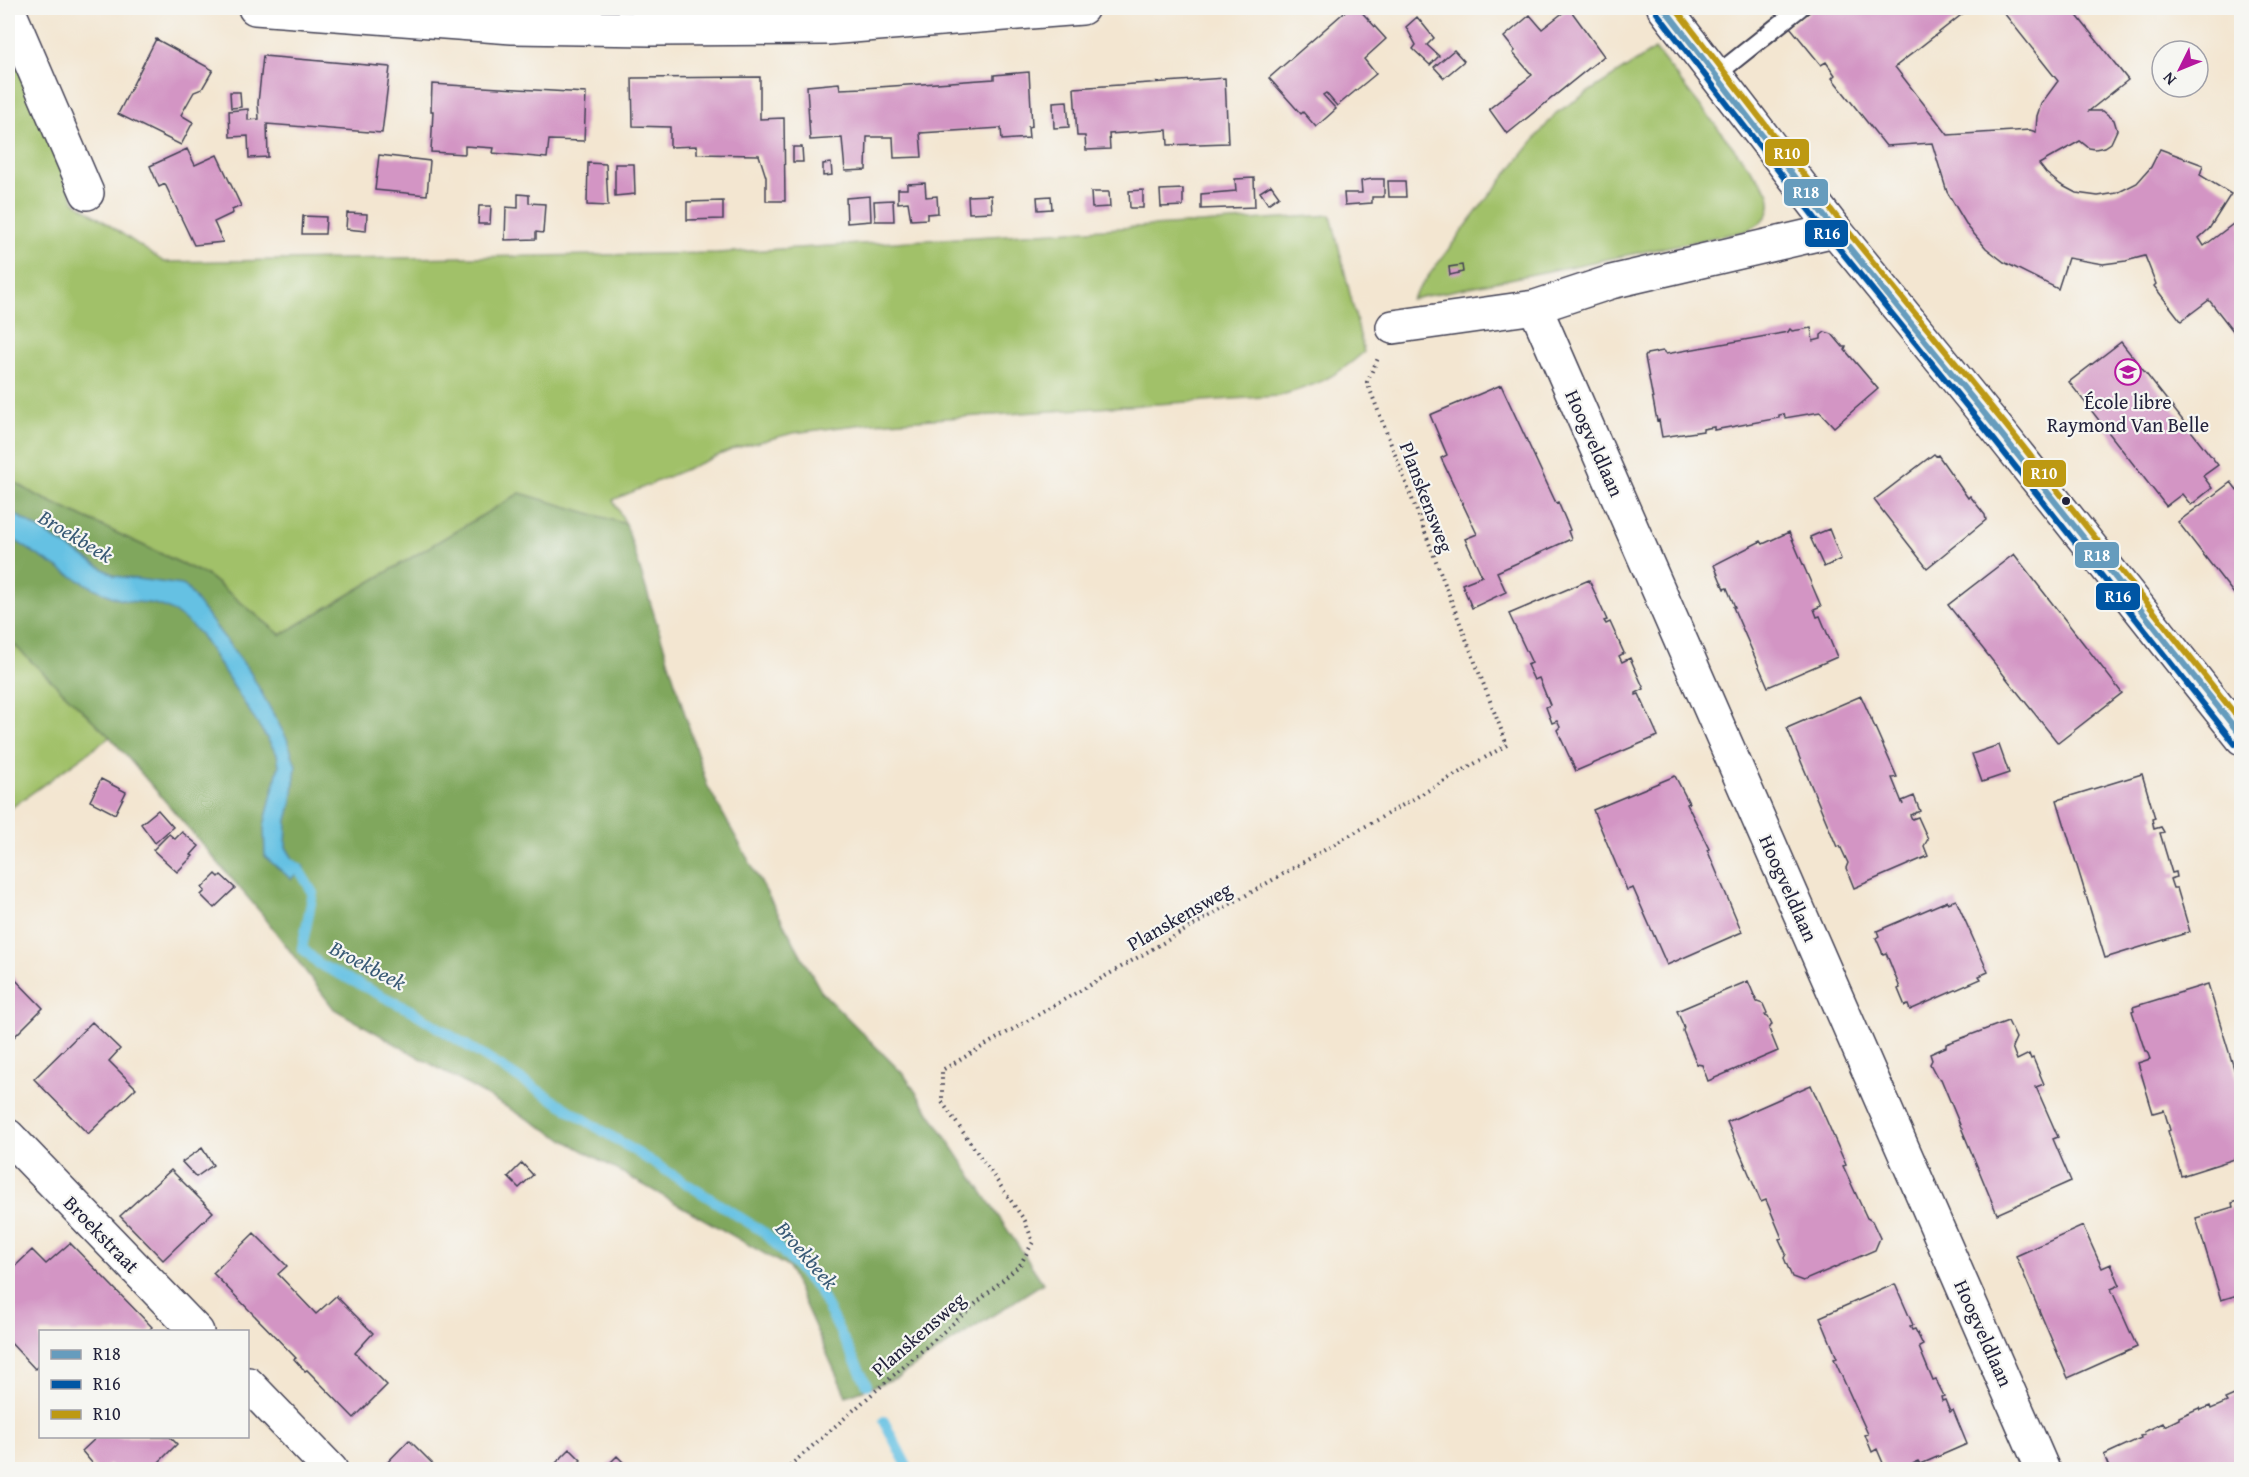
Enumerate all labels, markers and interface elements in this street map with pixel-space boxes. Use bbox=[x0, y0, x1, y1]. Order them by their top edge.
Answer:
north arrow bbox=[2150, 39, 2210, 99]
text: N bbox=[2156, 67, 2181, 91]
line badge: R10 bbox=[1764, 138, 1810, 167]
text: R10 bbox=[1774, 141, 1800, 165]
line badge: R18 bbox=[1783, 178, 1829, 207]
text: R18 bbox=[1793, 180, 1819, 204]
line badge: R16 bbox=[1804, 219, 1849, 248]
text: R16 bbox=[1814, 221, 1840, 245]
school or university icon: École libre Raymond Van Belle bbox=[2113, 357, 2143, 387]
street label: Hoogveldlaan bbox=[1558, 385, 1632, 501]
place label: École libre Raymond Van Belle bbox=[2047, 387, 2209, 439]
street label: Planskensweg bbox=[1393, 437, 1461, 557]
line badge: R10 bbox=[2022, 459, 2067, 488]
text: R10 bbox=[2031, 461, 2057, 485]
unlabelled marker bbox=[2060, 495, 2072, 507]
water label: Broekbeek bbox=[32, 501, 119, 571]
line badge: R18 bbox=[2074, 541, 2120, 569]
text: R18 bbox=[2084, 543, 2110, 567]
line badge: R16 bbox=[2095, 582, 2141, 611]
text: R16 bbox=[2105, 584, 2131, 608]
street label: Hoogveldlaan bbox=[1752, 830, 1826, 946]
street label: Planskensweg bbox=[1121, 874, 1237, 958]
water label: Broekbeek bbox=[324, 932, 412, 998]
street label: Broekstraat bbox=[58, 1189, 146, 1279]
water label: Broekbeek bbox=[768, 1213, 846, 1296]
street label: Hoogveldlaan bbox=[1947, 1275, 2021, 1391]
street label: Planskensweg bbox=[865, 1285, 971, 1383]
legend bbox=[39, 1330, 249, 1438]
text: R18 bbox=[93, 1340, 121, 1367]
text: R16 bbox=[93, 1370, 121, 1397]
text: R10 bbox=[93, 1400, 121, 1427]

